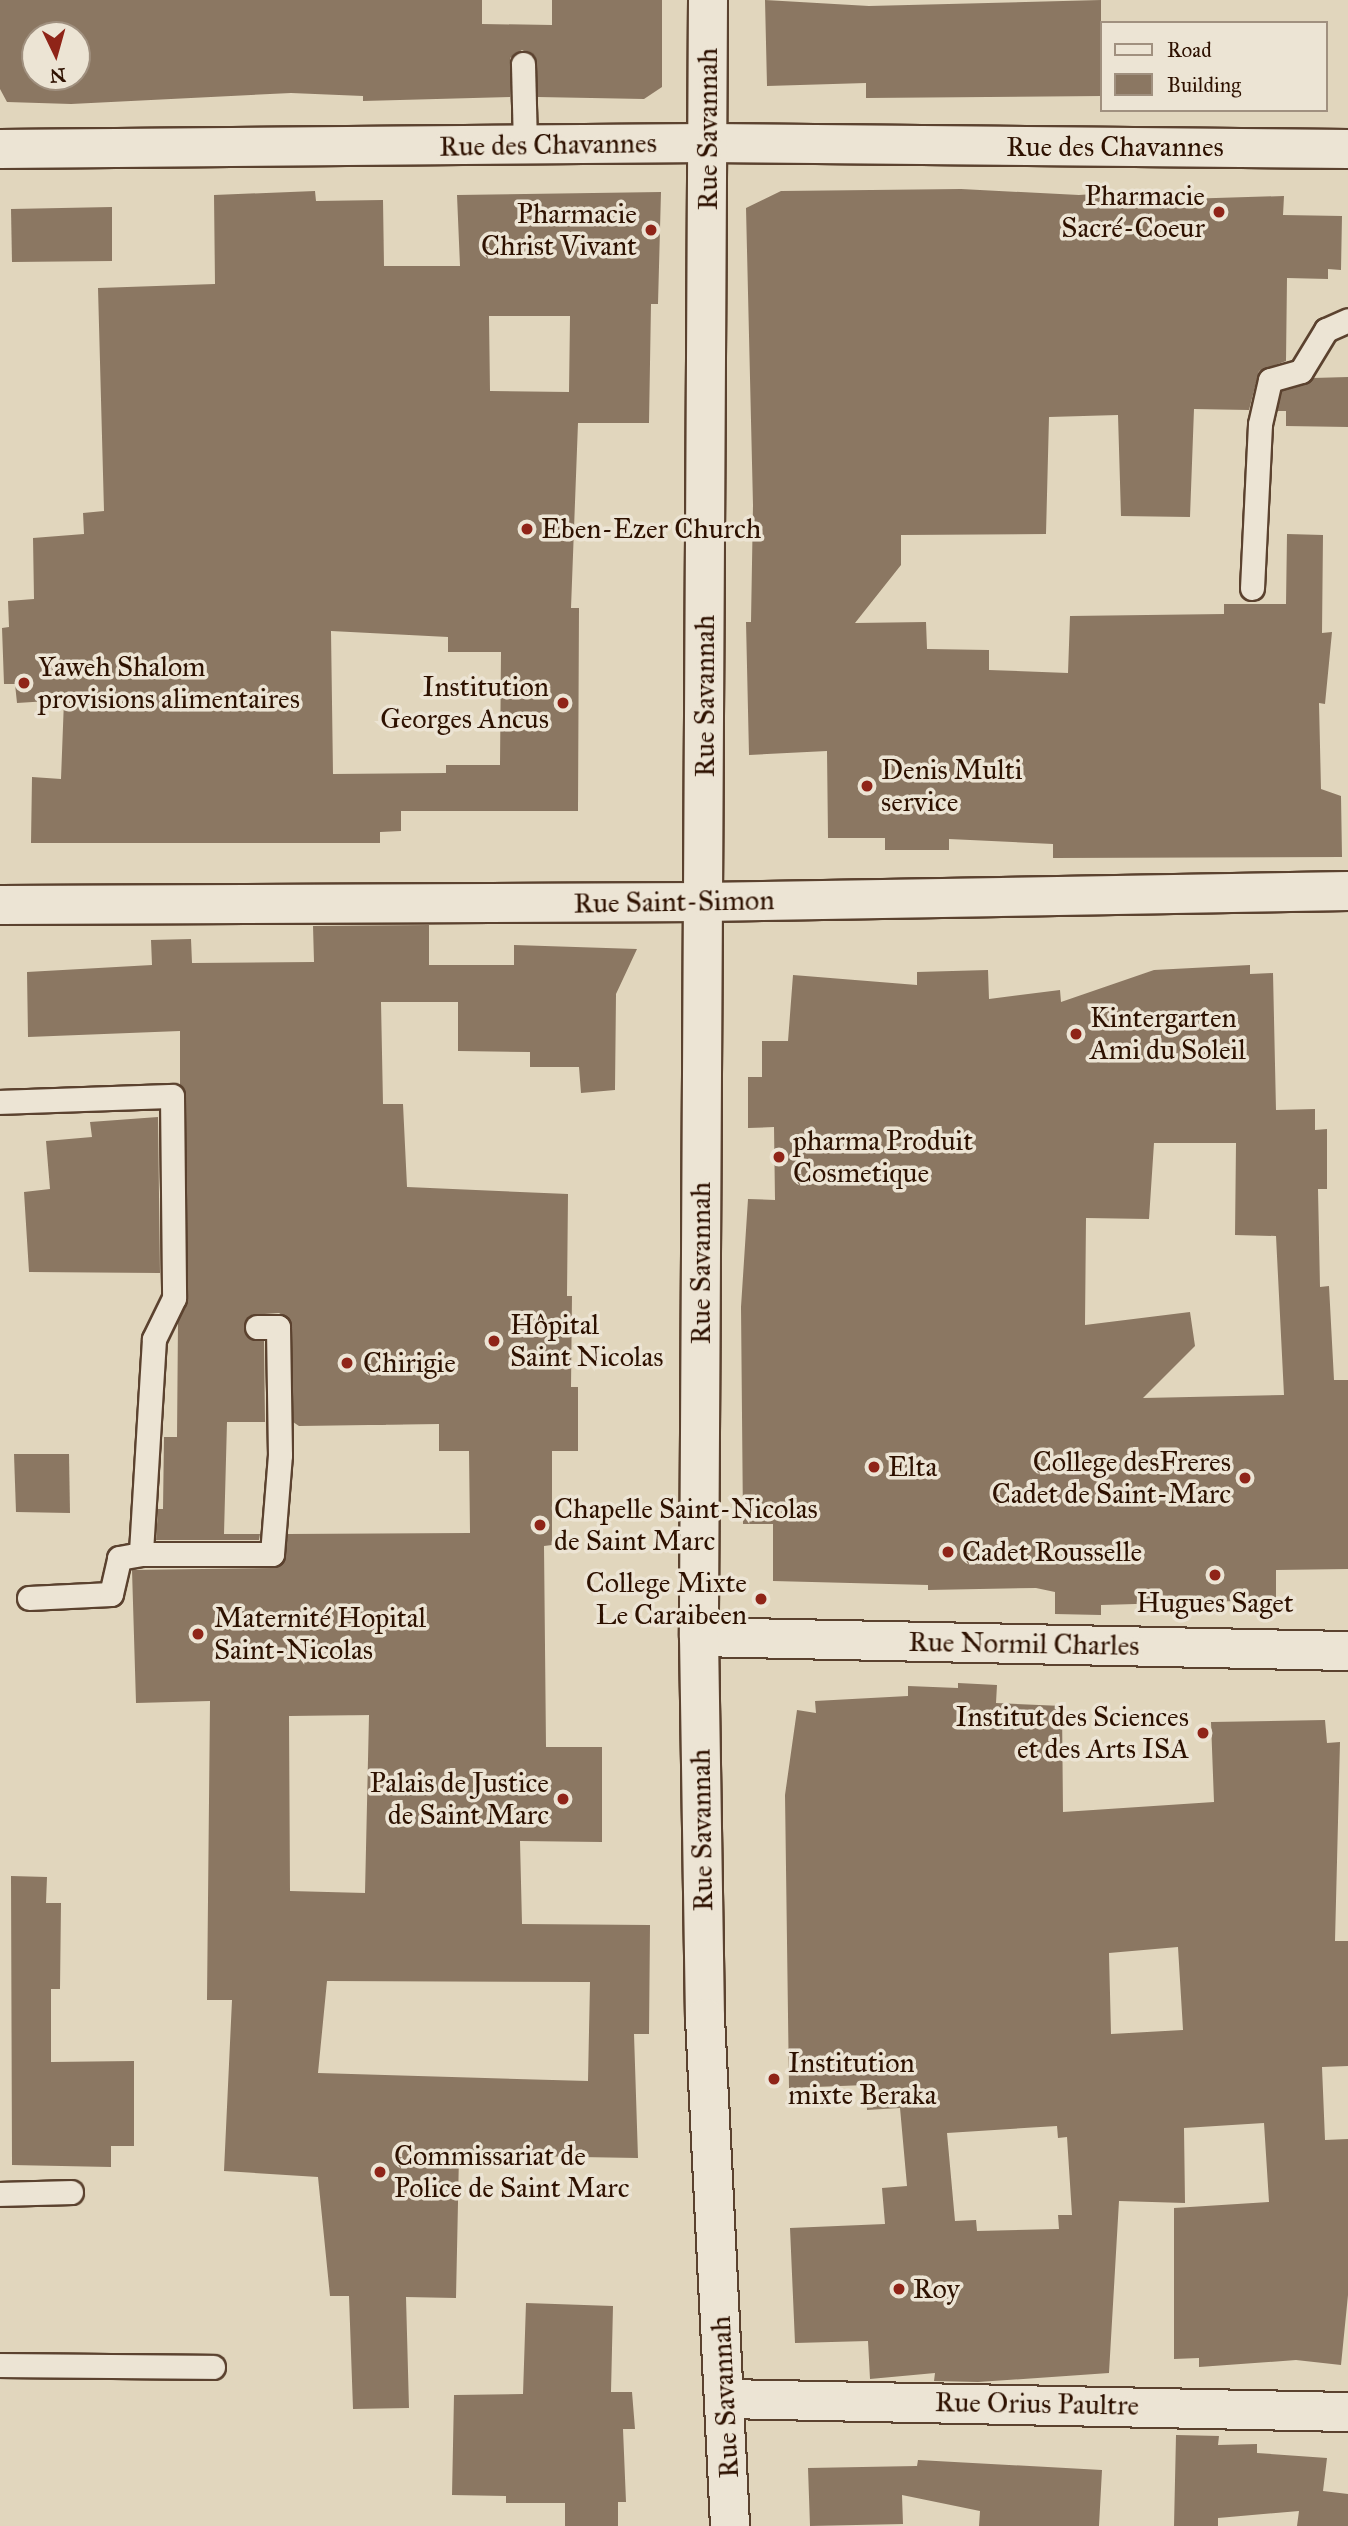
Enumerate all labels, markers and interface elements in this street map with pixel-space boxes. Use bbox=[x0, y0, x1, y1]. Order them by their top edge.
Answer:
north arrow bbox=[21, 21, 91, 91]
legend bbox=[1100, 21, 1327, 112]
text: Road bbox=[1167, 37, 1212, 63]
street label: Rue Savannah bbox=[691, 48, 725, 210]
text: N bbox=[49, 63, 67, 88]
text: Building bbox=[1167, 72, 1241, 98]
street label: Rue des Chavannes bbox=[439, 126, 657, 164]
street label: Rue des Chavannes bbox=[1006, 130, 1224, 164]
place label: Pharmacie Sacré-Coeur bbox=[1061, 179, 1205, 245]
place label: Pharmacie Christ Vivant bbox=[481, 197, 637, 263]
marker: Pharmacie Sacré-Coeur bbox=[1211, 204, 1227, 220]
marker: Pharmacie Christ Vivant bbox=[643, 222, 659, 238]
place label: Eben-Ezer Church bbox=[541, 512, 761, 546]
marker: Eben-Ezer Church bbox=[519, 521, 535, 537]
street label: Rue Savannah bbox=[688, 615, 722, 777]
place label: Yaweh Shalom provisions alimentaires bbox=[38, 650, 300, 716]
place label: Institution Georges Ancus bbox=[380, 670, 549, 736]
marker: Yaweh Shalom provisions alimentaires bbox=[16, 675, 32, 691]
marker: Institution Georges Ancus bbox=[555, 695, 571, 711]
place label: Denis Multi service bbox=[881, 753, 1022, 819]
marker: Denis Multi service bbox=[859, 778, 875, 794]
street label: Rue Saint-Simon bbox=[573, 883, 775, 921]
place label: Kintergarten Ami du Soleil bbox=[1090, 1001, 1246, 1067]
marker: Kintergarten Ami du Soleil bbox=[1068, 1026, 1084, 1042]
place label: pharma Produit Cosmetique bbox=[793, 1124, 973, 1190]
marker: pharma Produit Cosmetique bbox=[771, 1149, 787, 1165]
street label: Rue Savannah bbox=[684, 1182, 718, 1344]
place label: Hôpital Saint Nicolas bbox=[510, 1308, 663, 1374]
marker: Hôpital Saint Nicolas bbox=[484, 1331, 504, 1351]
place label: Chirigie bbox=[363, 1346, 456, 1380]
marker: Chirigie bbox=[337, 1353, 357, 1373]
place label: College desFreres Cadet de Saint-Marc bbox=[992, 1445, 1231, 1511]
place label: Elta bbox=[888, 1450, 937, 1484]
marker: Elta bbox=[866, 1459, 882, 1475]
marker: College desFreres Cadet de Saint-Marc bbox=[1237, 1470, 1253, 1486]
place label: Chapelle Saint-Nicolas de Saint Marc bbox=[554, 1492, 818, 1558]
marker: Chapelle Saint-Nicolas de Saint Marc bbox=[532, 1517, 548, 1533]
place label: Cadet Rousselle bbox=[962, 1535, 1142, 1569]
marker: Cadet Rousselle bbox=[940, 1544, 956, 1560]
place label: College Mixte Le Caraibeen bbox=[586, 1566, 747, 1632]
marker: Hugues Saget bbox=[1207, 1567, 1223, 1583]
place label: Hugues Saget bbox=[1136, 1586, 1294, 1620]
marker: College Mixte Le Caraibeen bbox=[753, 1591, 769, 1607]
place label: Maternité Hopital Saint-Nicolas bbox=[214, 1601, 426, 1667]
marker: Maternité Hopital Saint-Nicolas bbox=[188, 1624, 208, 1644]
street label: Rue Normil Charles bbox=[908, 1625, 1140, 1663]
place label: Institut des Sciences et des Arts ISA bbox=[955, 1700, 1189, 1766]
marker: Institut des Sciences et des Arts ISA bbox=[1195, 1725, 1211, 1741]
street label: Rue Savannah bbox=[684, 1748, 720, 1912]
place label: Palais de Justice de Saint Marc bbox=[370, 1766, 549, 1832]
marker: Palais de Justice de Saint Marc bbox=[555, 1791, 571, 1807]
place label: Institution mixte Beraka bbox=[788, 2046, 937, 2112]
marker: Institution mixte Beraka bbox=[766, 2071, 782, 2087]
place label: Commissariat de Police de Saint Marc bbox=[394, 2139, 629, 2205]
marker: Commissariat de Police de Saint Marc bbox=[372, 2164, 388, 2180]
place label: Roy bbox=[913, 2272, 960, 2306]
marker: Roy bbox=[891, 2281, 907, 2297]
street label: Rue Savannah bbox=[704, 2315, 746, 2479]
street label: Rue Orius Paultre bbox=[935, 2385, 1139, 2423]

